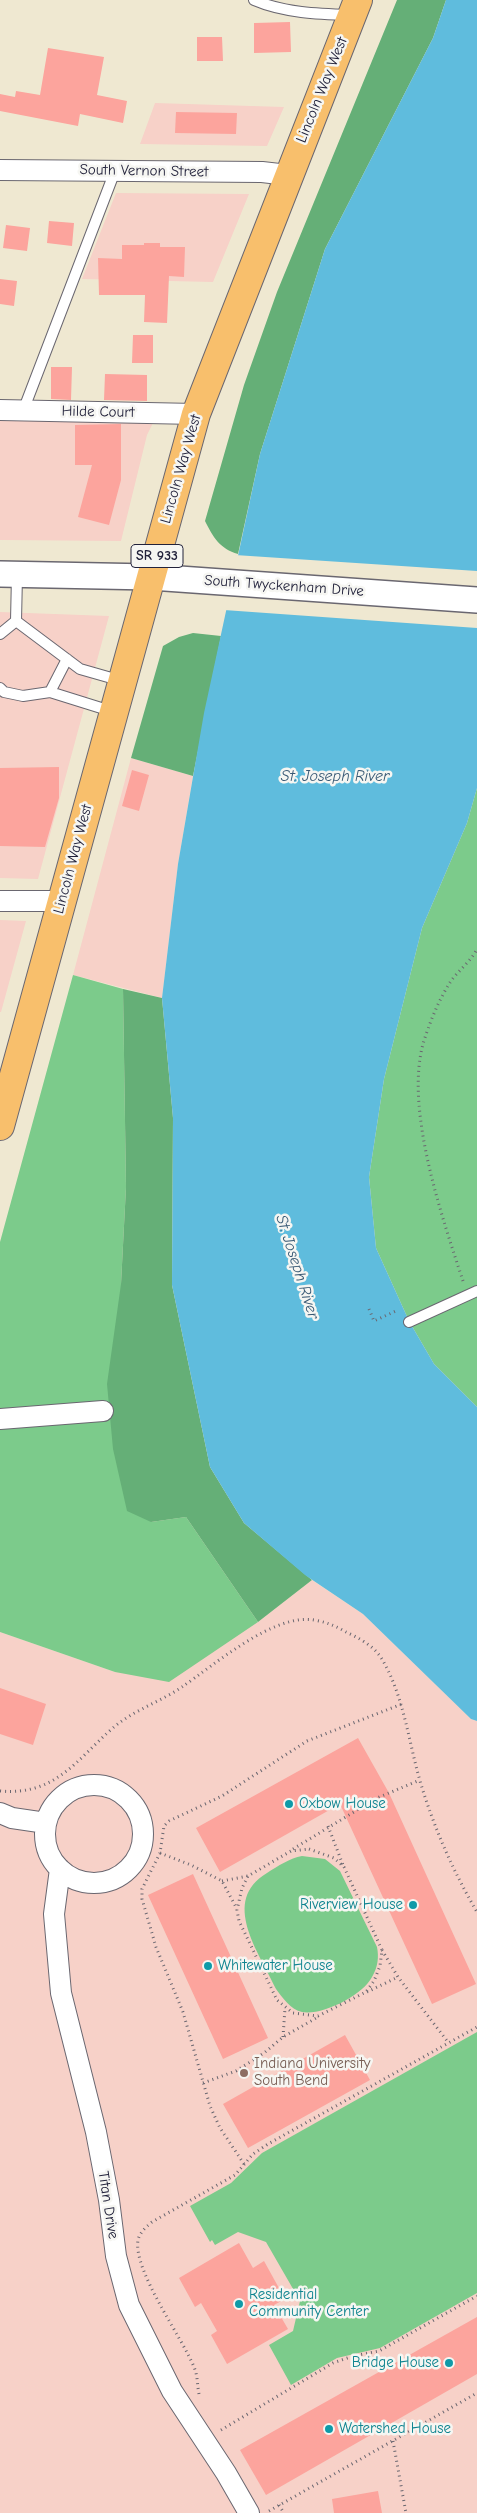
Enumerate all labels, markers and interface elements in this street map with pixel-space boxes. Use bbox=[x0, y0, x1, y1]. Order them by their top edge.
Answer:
street label: Lincoln Way West bbox=[293, 35, 351, 145]
street label: South Vernon Street bbox=[79, 161, 209, 181]
street label: Hilde Court bbox=[61, 402, 135, 422]
street label: Lincoln Way West bbox=[157, 412, 205, 526]
road number: SR 933 bbox=[131, 544, 183, 568]
street label: South Twyckenham Drive bbox=[204, 571, 364, 601]
water label: St. Joseph River bbox=[281, 766, 389, 786]
street label: Lincoln Way West bbox=[50, 802, 96, 916]
water label: St. Joseph River bbox=[271, 1212, 323, 1322]
place label: Oxbow House bbox=[299, 1795, 386, 1813]
marker: Oxbow House bbox=[283, 1798, 295, 1810]
place label: Riverview House bbox=[300, 1896, 403, 1914]
marker: Riverview House bbox=[407, 1899, 419, 1911]
place label: Whitewater House bbox=[218, 1957, 333, 1975]
marker: Whitewater House bbox=[202, 1960, 214, 1972]
place label: Indiana University South Bend bbox=[254, 2055, 370, 2090]
marker: Indiana University South Bend bbox=[238, 2067, 250, 2079]
street label: Titan Drive bbox=[94, 2170, 122, 2240]
place label: Residential Community Center bbox=[249, 2286, 369, 2321]
marker: Residential Community Center bbox=[233, 2298, 245, 2310]
place label: Bridge House bbox=[352, 2354, 439, 2372]
marker: Bridge House bbox=[443, 2357, 455, 2369]
place label: Watershed House bbox=[339, 2420, 451, 2438]
marker: Watershed House bbox=[323, 2423, 335, 2435]

